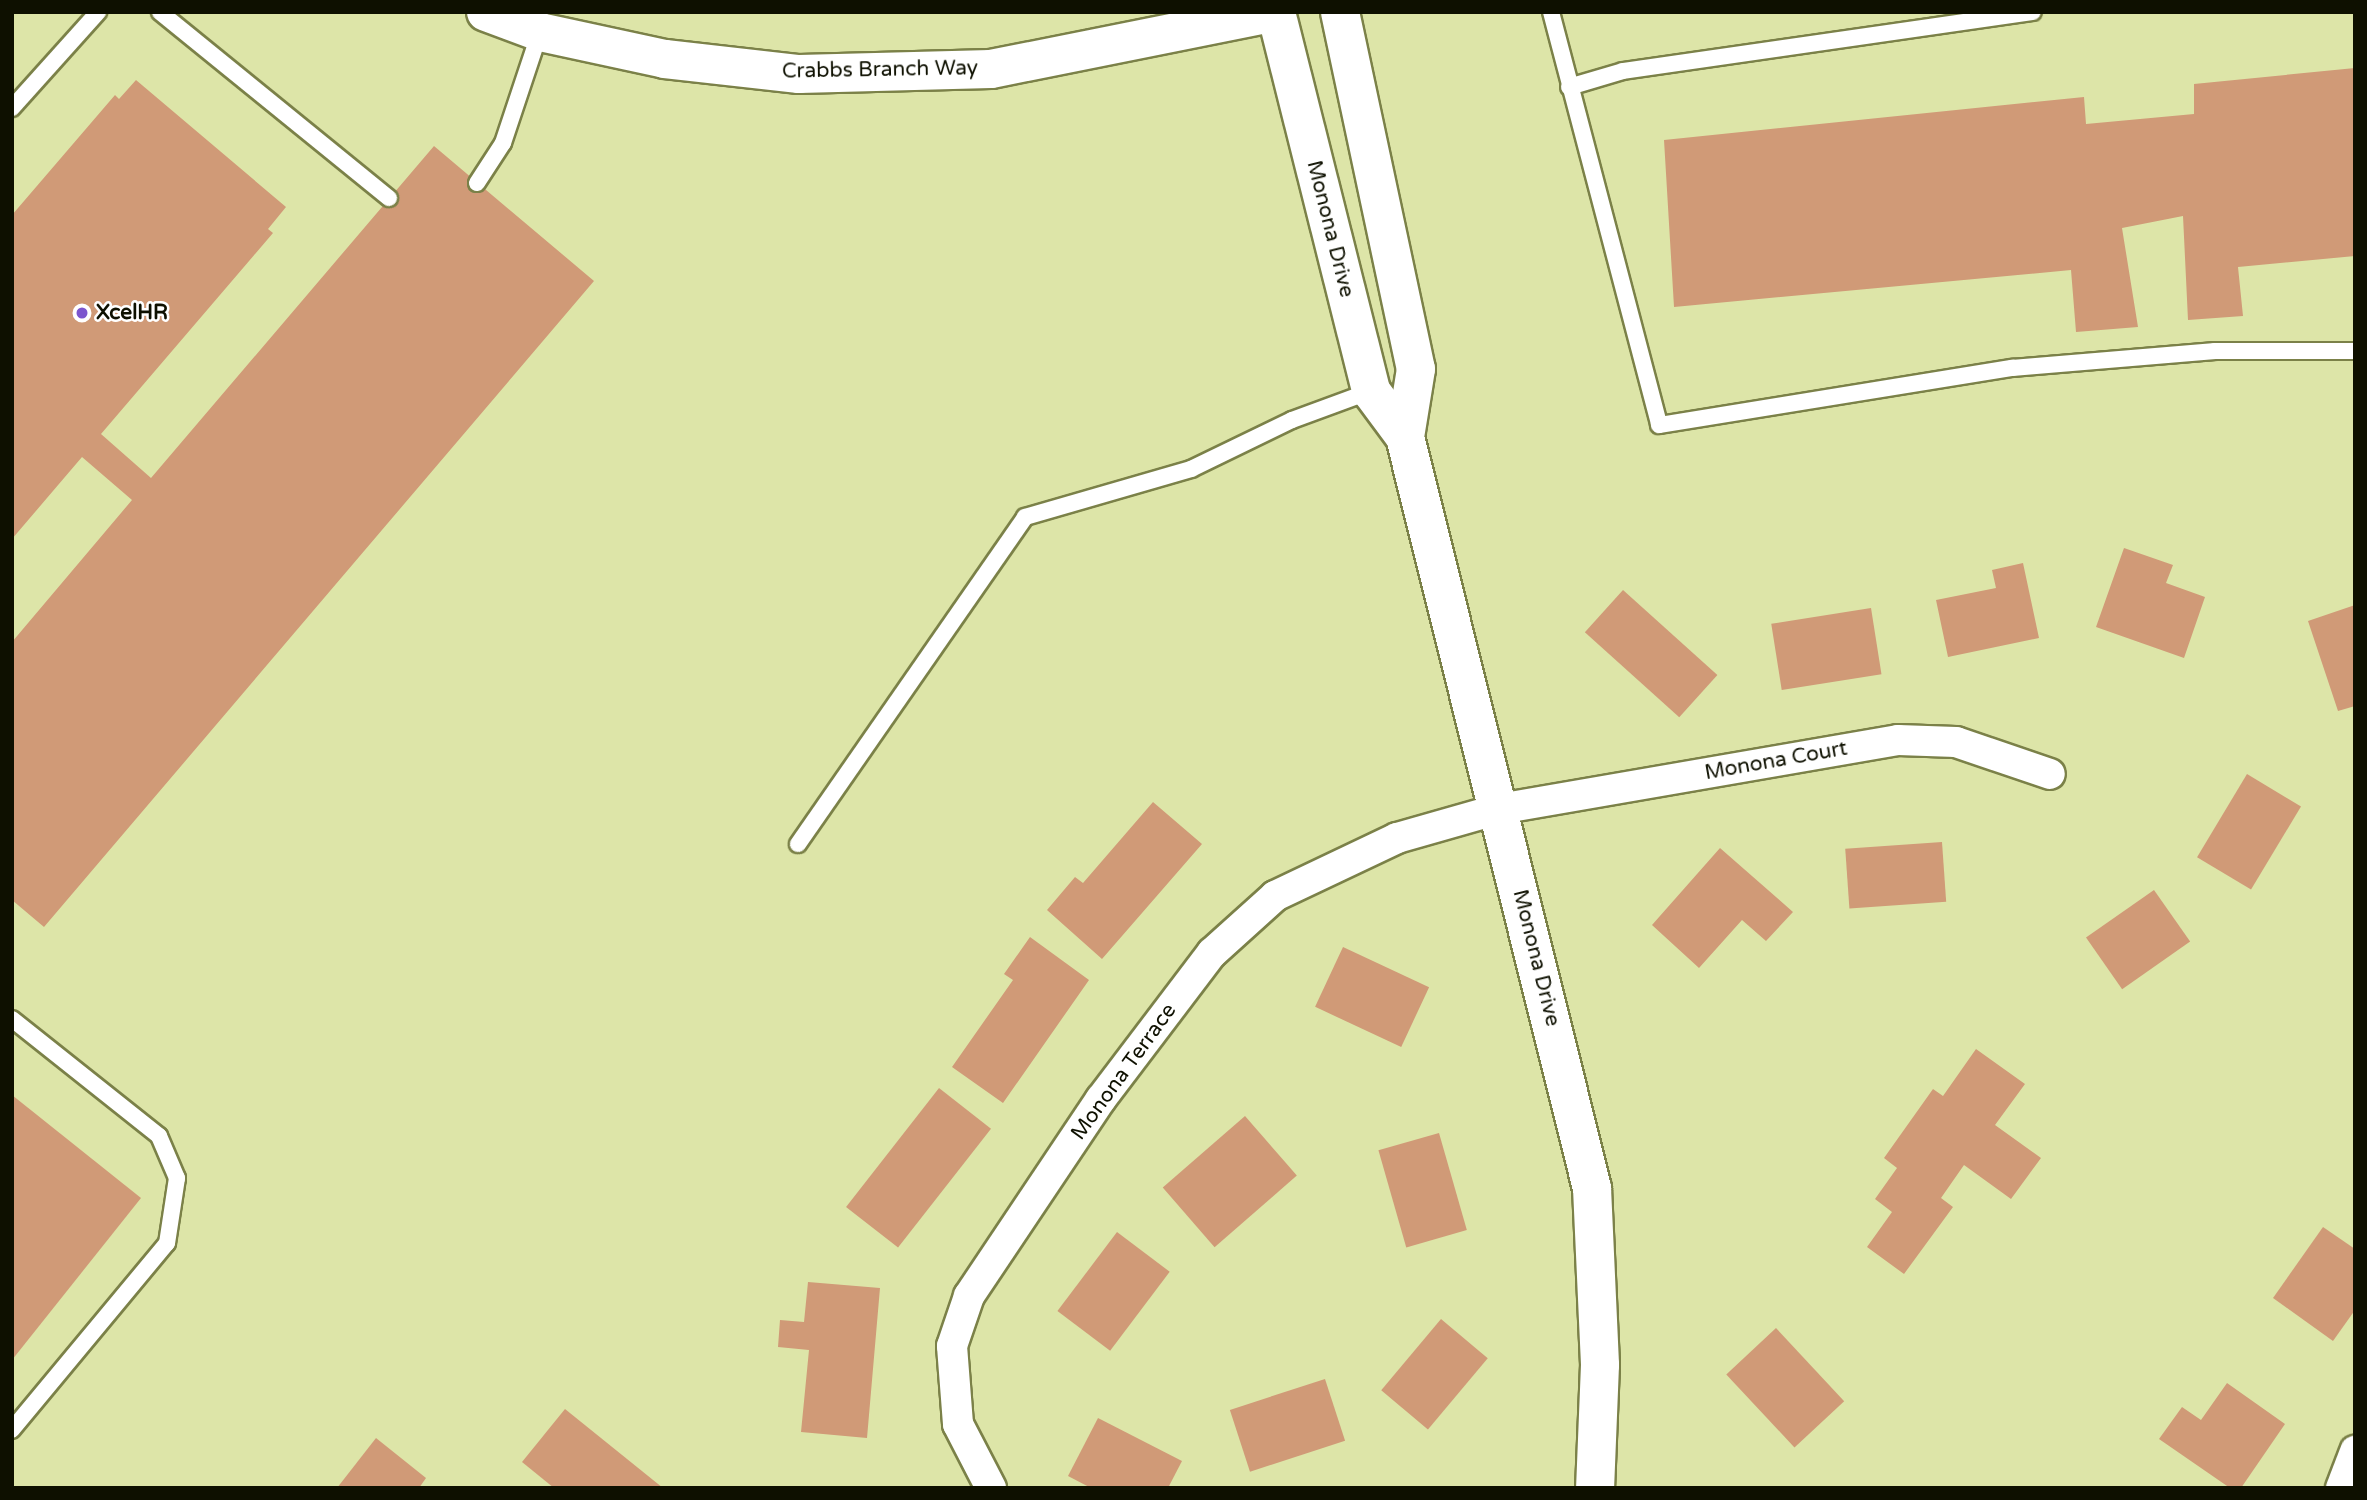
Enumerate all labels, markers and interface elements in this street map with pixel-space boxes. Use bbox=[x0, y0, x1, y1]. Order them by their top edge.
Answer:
street label: Crabbs Branch Way bbox=[782, 56, 978, 84]
street label: Monona Drive bbox=[1301, 158, 1359, 300]
place label: XcelHR bbox=[96, 300, 168, 326]
marker: XcelHR bbox=[74, 305, 90, 321]
street label: Monona Court bbox=[1703, 736, 1849, 786]
street label: Monona Drive bbox=[1507, 887, 1565, 1029]
street label: Monona Terrace bbox=[1066, 999, 1182, 1145]

